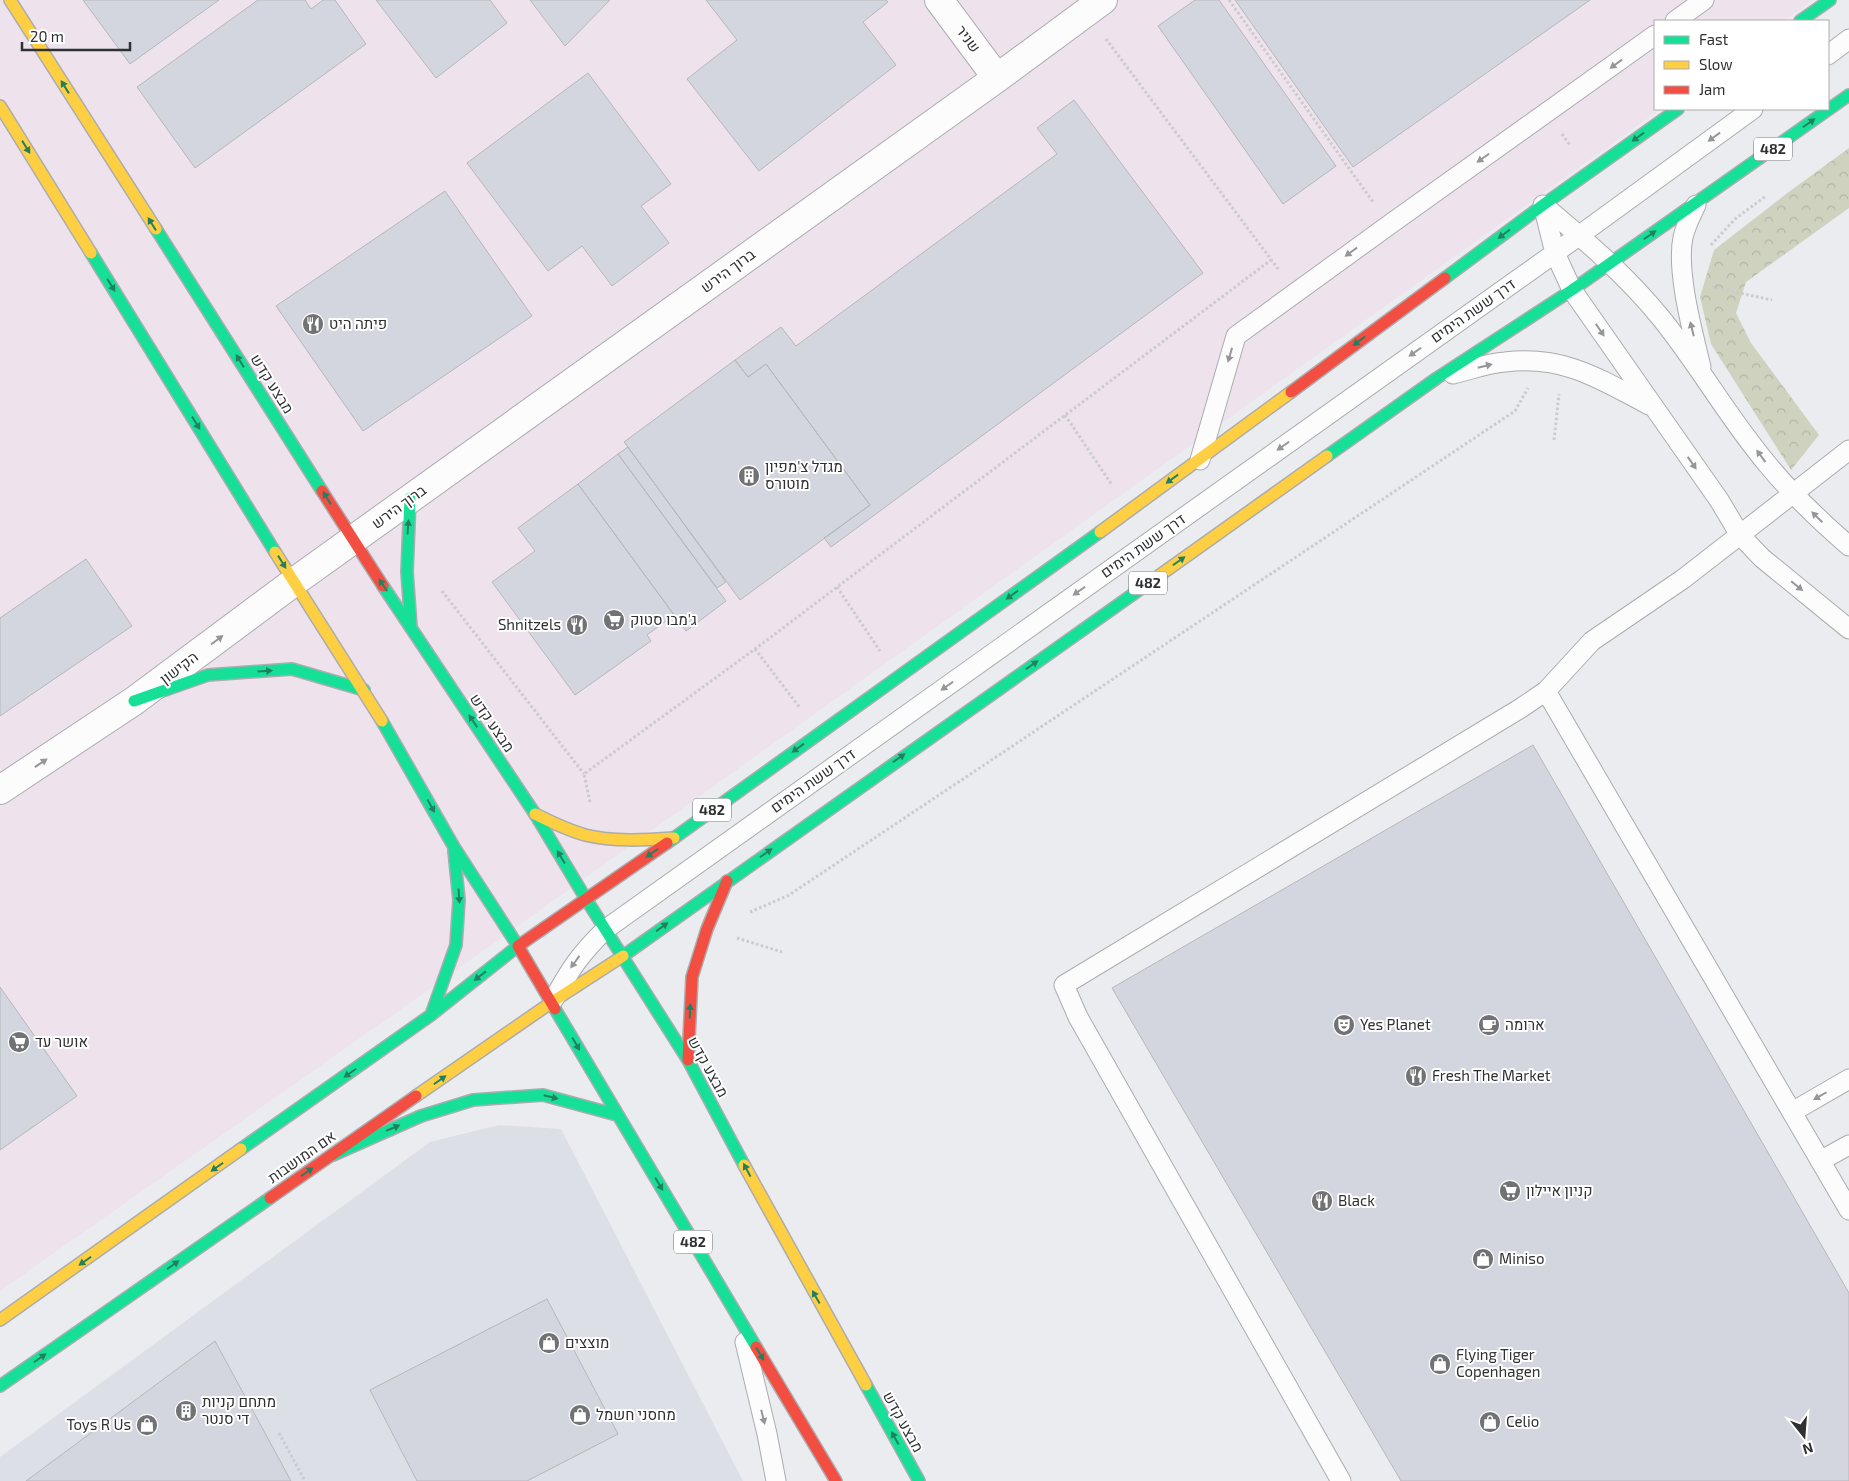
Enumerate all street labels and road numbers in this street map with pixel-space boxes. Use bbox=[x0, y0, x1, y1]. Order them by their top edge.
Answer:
street label: שניר bbox=[953, 21, 985, 55]
road number: 482 bbox=[1754, 138, 1792, 160]
street label: ברוך הירש bbox=[697, 244, 758, 296]
street label: דרך ששת הימים bbox=[1427, 274, 1518, 346]
street label: מבצע קדש bbox=[248, 350, 298, 417]
street label: ברוך הירש bbox=[368, 480, 429, 532]
street label: דרך ששת הימים bbox=[1097, 509, 1188, 581]
road number: 482 bbox=[1129, 572, 1167, 594]
street label: הקישון bbox=[156, 647, 201, 687]
street label: מבצע קדש bbox=[467, 690, 519, 755]
street label: דרך ששת הימים bbox=[767, 744, 858, 816]
road number: 482 bbox=[693, 798, 731, 822]
street label: מבצע קדש bbox=[685, 1033, 733, 1100]
street label: אם המושבות bbox=[264, 1126, 339, 1186]
road number: 482 bbox=[674, 1230, 712, 1254]
street label: מבצע קדש bbox=[880, 1388, 928, 1455]

